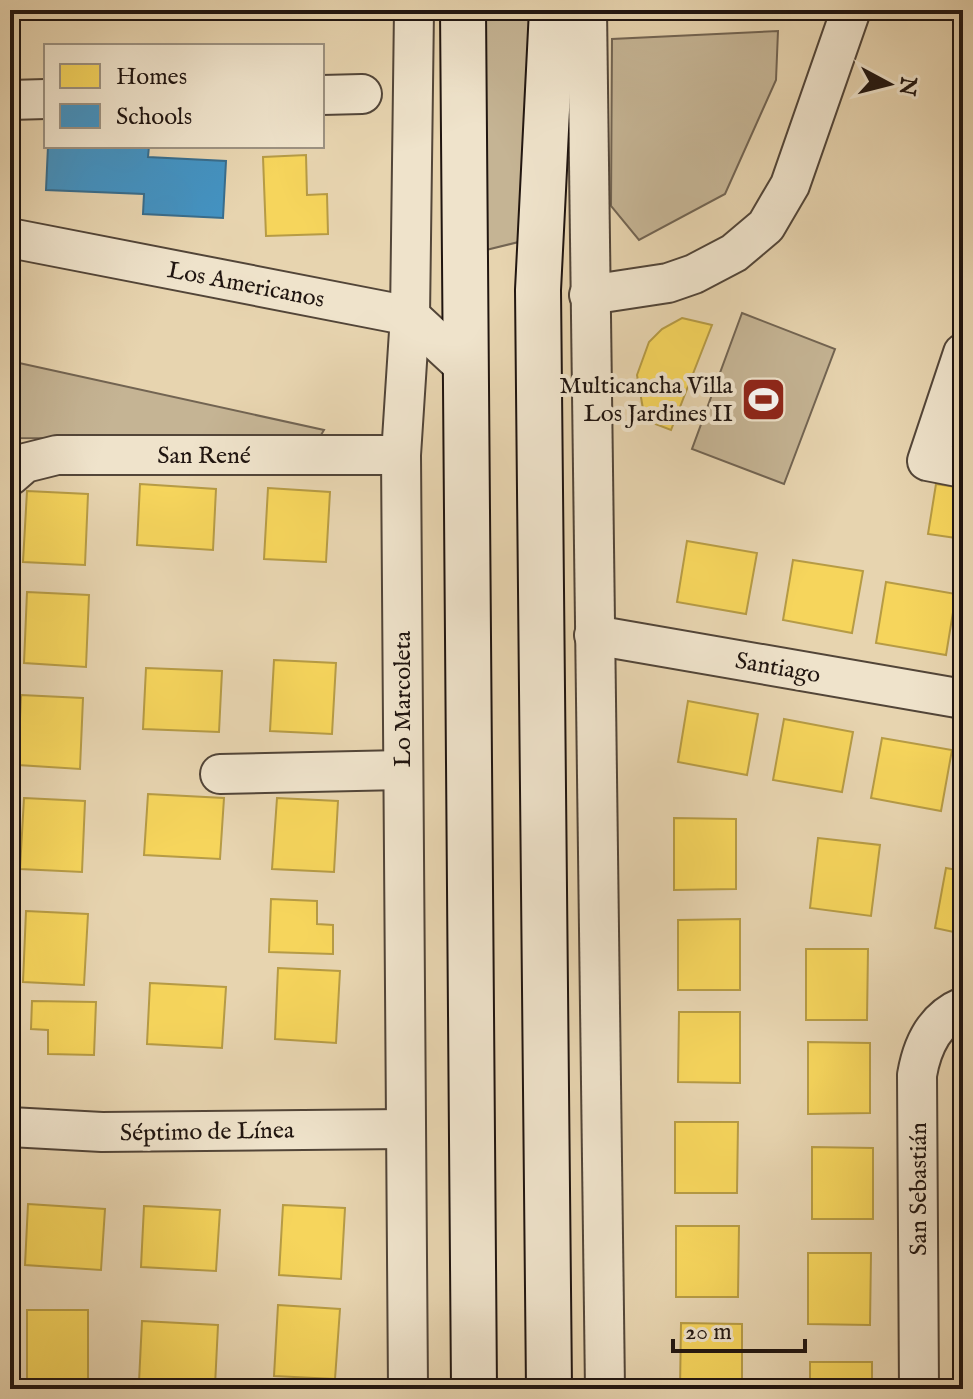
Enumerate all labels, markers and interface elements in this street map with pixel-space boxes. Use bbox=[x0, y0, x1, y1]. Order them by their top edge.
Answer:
legend bbox=[44, 44, 324, 148]
north arrow bbox=[849, 44, 929, 124]
text: Homes bbox=[116, 62, 187, 93]
text: N bbox=[892, 74, 922, 97]
text: Schools bbox=[116, 102, 192, 133]
street label: Los Americanos bbox=[164, 255, 327, 316]
place label: Multicancha Villa Los Jardines II bbox=[559, 371, 734, 430]
sports icon: Multicancha Villa Los Jardines II bbox=[740, 375, 788, 423]
street label: San René bbox=[157, 441, 251, 472]
street label: Lo Marcoleta bbox=[388, 630, 419, 767]
street label: Santiago bbox=[733, 646, 823, 691]
street label: Séptimo de Línea bbox=[120, 1115, 295, 1150]
street label: San Sebastián bbox=[904, 1122, 935, 1256]
scale bar bbox=[673, 1303, 805, 1353]
text: 20 m bbox=[685, 1317, 732, 1348]

